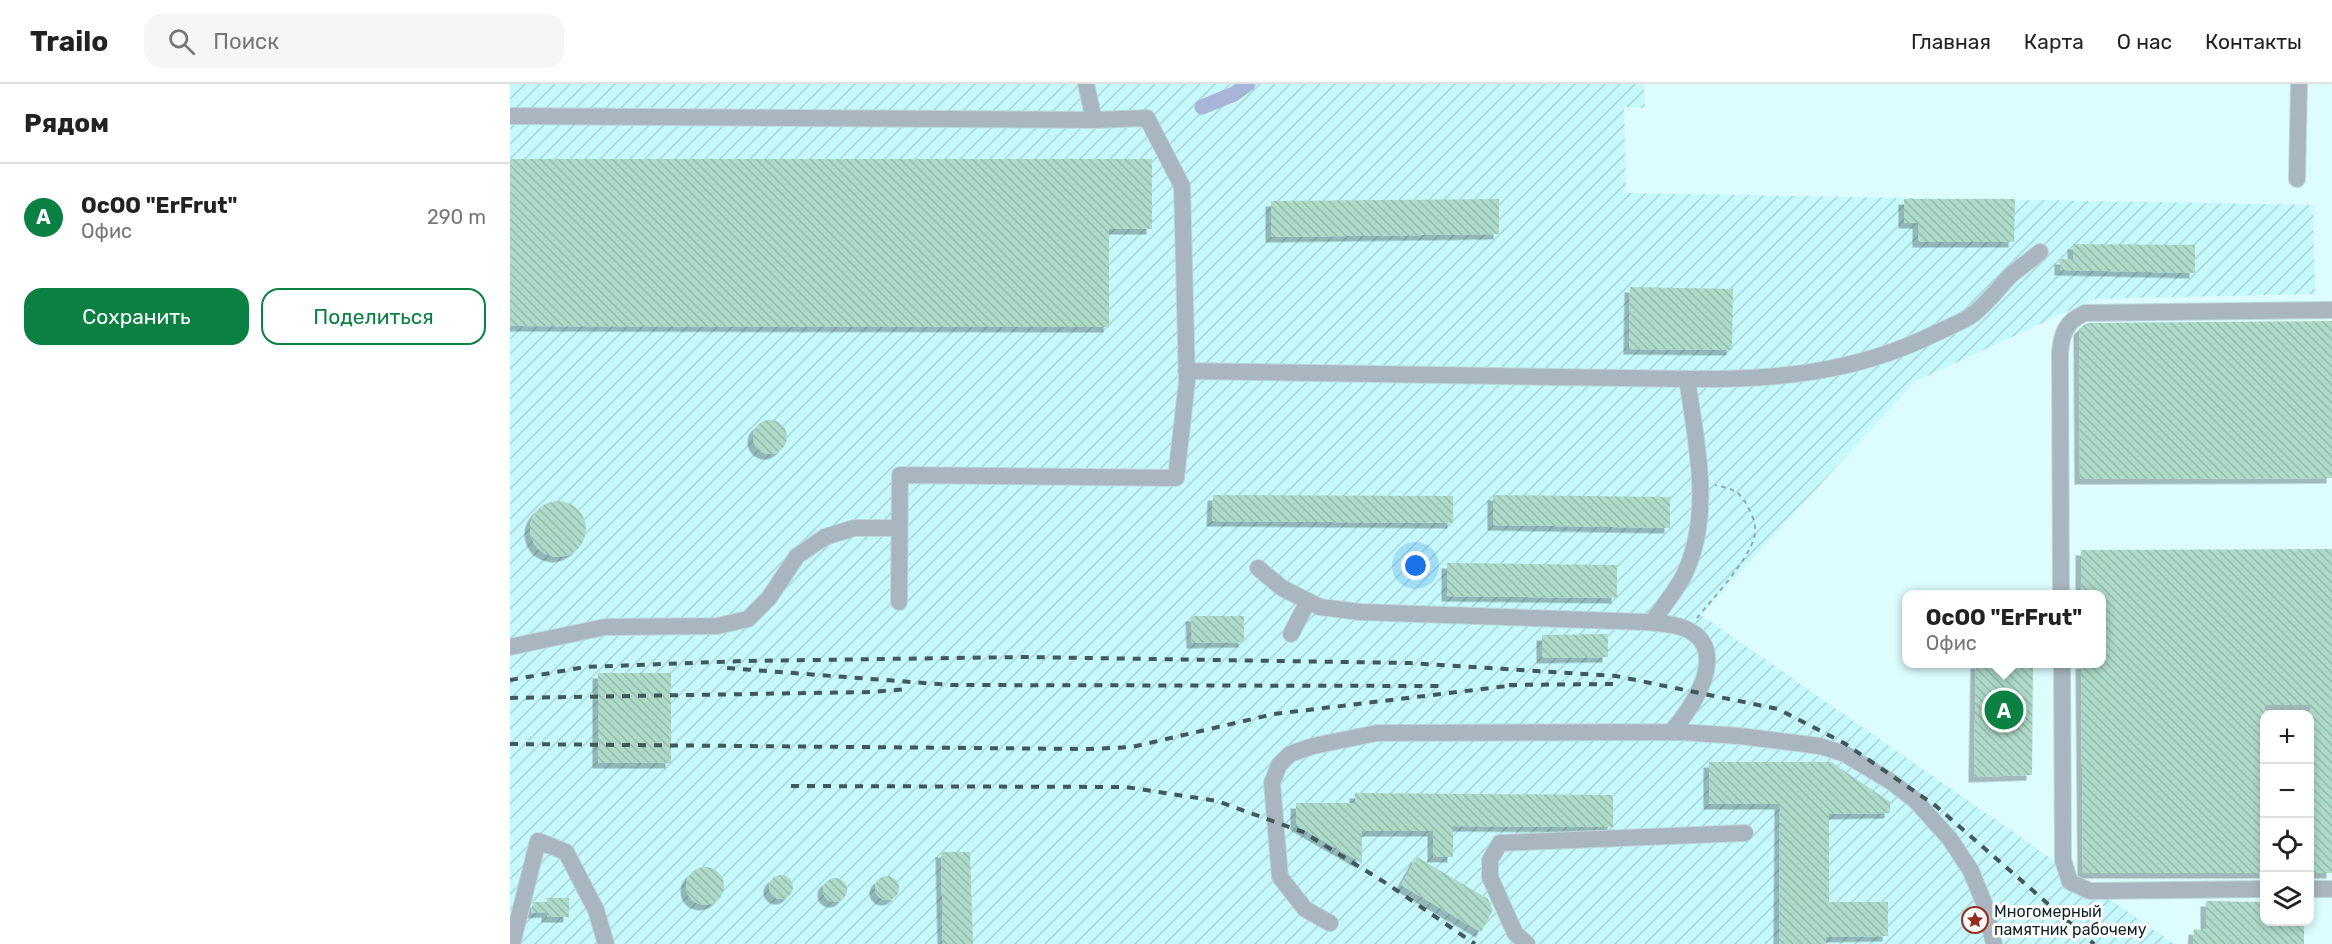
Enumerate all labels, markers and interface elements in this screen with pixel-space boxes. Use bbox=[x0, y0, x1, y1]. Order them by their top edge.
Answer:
search box bbox=[144, 14, 564, 68]
text: Trailo bbox=[30, 25, 108, 58]
icon: search bbox=[165, 25, 198, 58]
text: Поиск bbox=[213, 28, 279, 55]
text: Главная bbox=[1911, 29, 1991, 54]
text: Карта bbox=[2024, 29, 2084, 54]
text: О нас bbox=[2117, 29, 2172, 54]
text: Контакты bbox=[2205, 29, 2302, 54]
text: Рядом bbox=[24, 108, 109, 139]
text: ОсОО "ErFrut" bbox=[81, 192, 237, 219]
text: A bbox=[36, 205, 51, 229]
text: 290 m bbox=[427, 205, 486, 229]
text: Офис bbox=[81, 219, 132, 243]
button: Сохранить bbox=[24, 288, 249, 345]
button: Поделиться bbox=[261, 288, 486, 345]
your location bbox=[1401, 551, 1430, 580]
popup bbox=[1902, 590, 2106, 668]
text: ОсОО "ErFrut" bbox=[1926, 604, 2082, 631]
text: Офис bbox=[1926, 631, 1977, 655]
pin: A bbox=[1984, 688, 2024, 732]
map controls bbox=[2260, 710, 2314, 926]
button: + bbox=[2260, 710, 2314, 764]
button: − bbox=[2260, 764, 2314, 818]
button: locate bbox=[2260, 818, 2314, 872]
button: layers bbox=[2260, 872, 2314, 926]
place label: Многомерный памятник рабочему bbox=[1994, 902, 2147, 939]
place icon: Многомерный памятник рабочему bbox=[1960, 905, 1990, 935]

